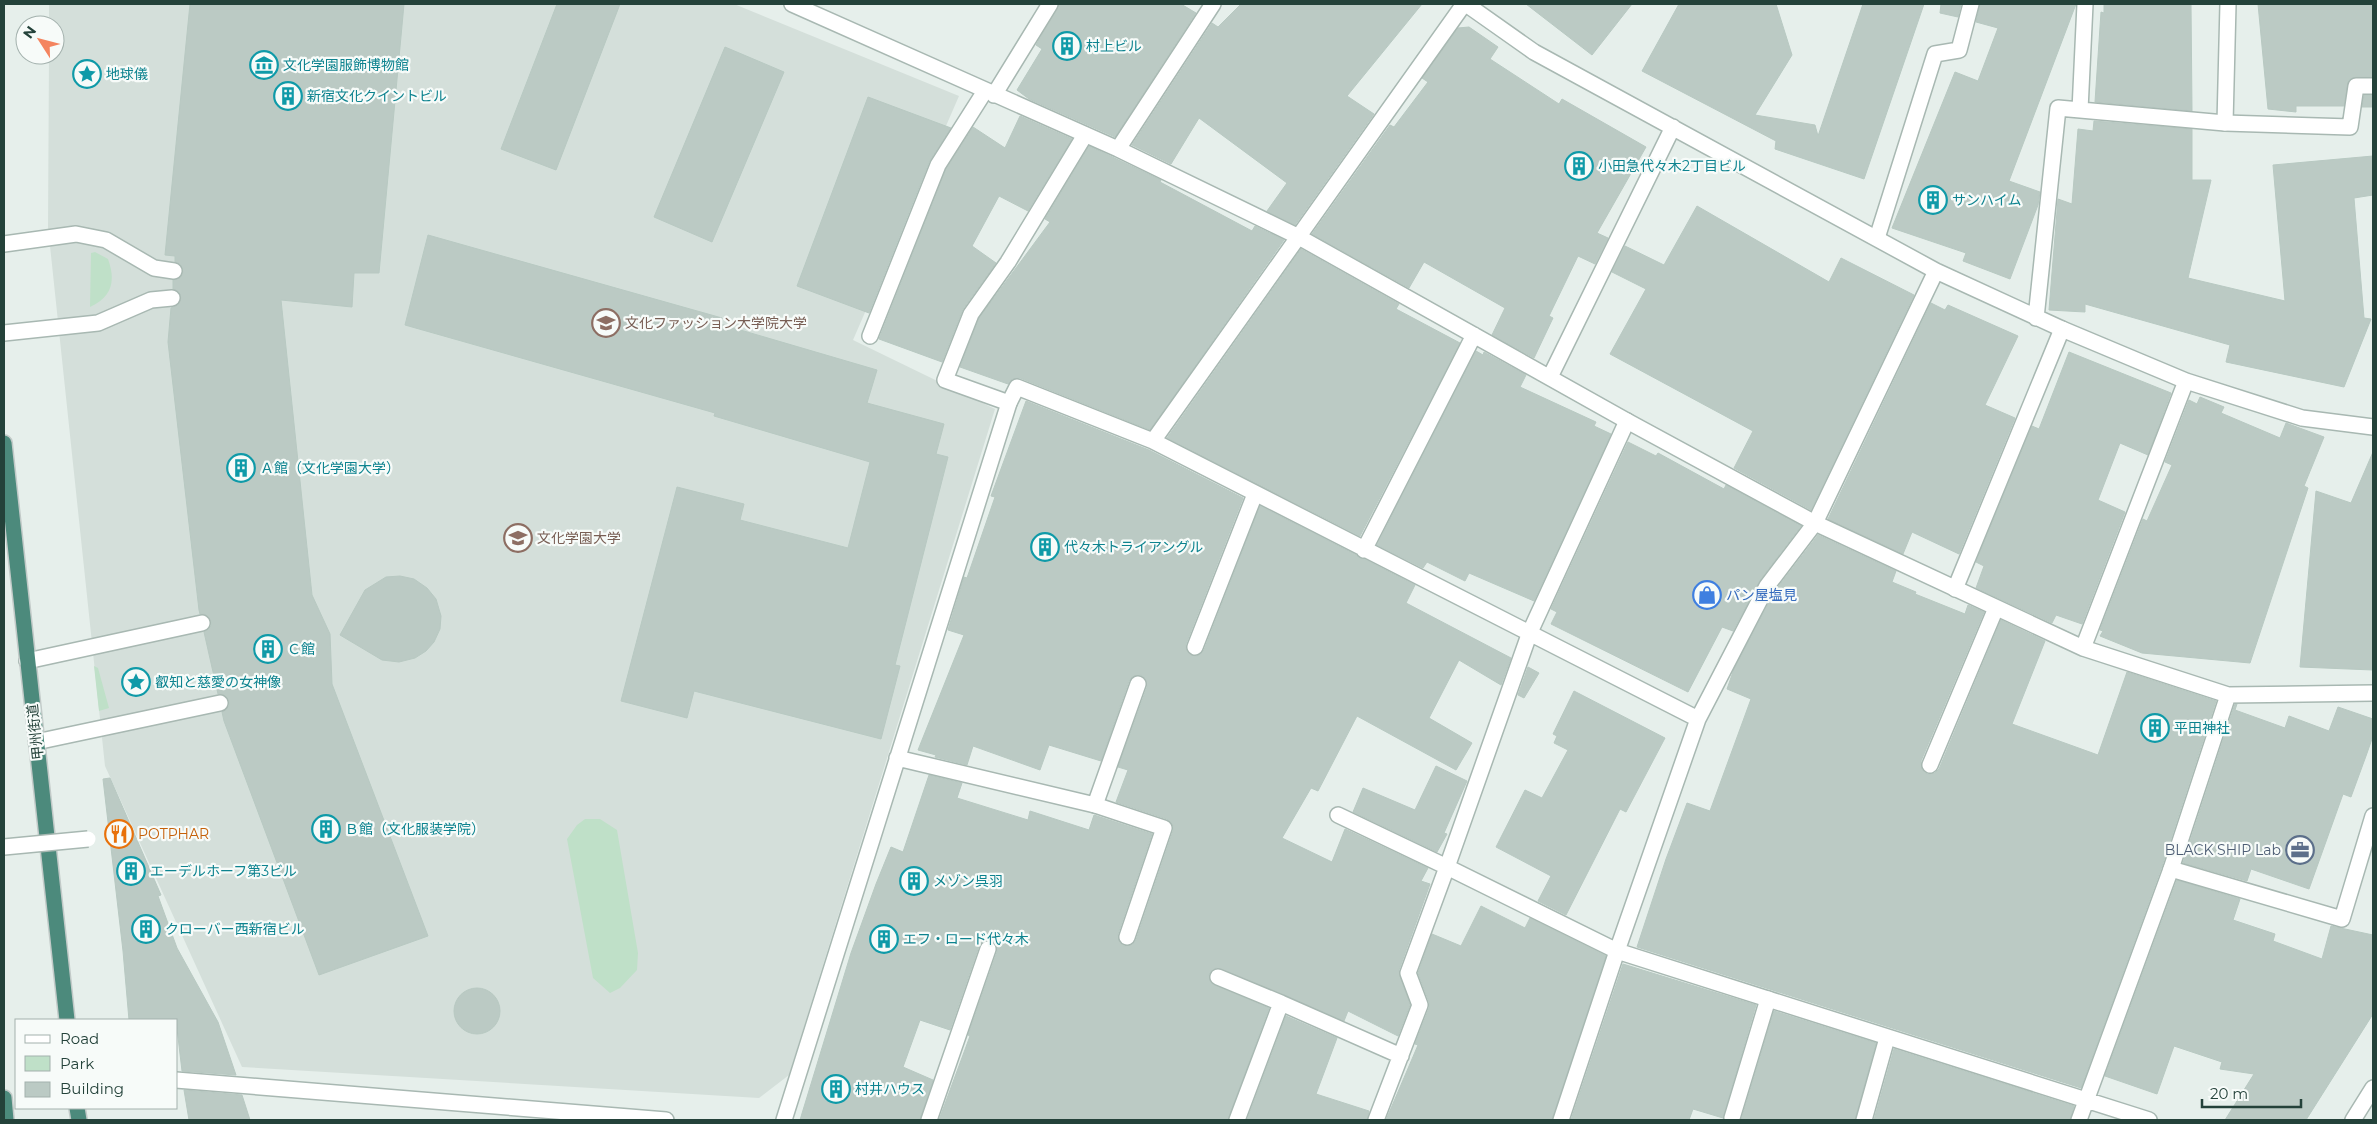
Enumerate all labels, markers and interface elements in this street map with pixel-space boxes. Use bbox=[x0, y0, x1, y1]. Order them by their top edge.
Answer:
north arrow bbox=[15, 15, 65, 65]
text: N bbox=[19, 22, 40, 42]
building icon: 村上ビル bbox=[1052, 31, 1082, 61]
place label: 村上ビル bbox=[1086, 37, 1142, 55]
museum icon: 文化学園服飾博物館 bbox=[249, 50, 279, 80]
place label: 文化学園服飾博物館 bbox=[283, 56, 409, 74]
place icon: 地球儀 bbox=[72, 59, 102, 89]
place label: 地球儀 bbox=[106, 65, 148, 83]
building icon: 新宿文化クイントビル bbox=[273, 81, 303, 111]
place label: 新宿文化クイントビル bbox=[307, 87, 447, 105]
building icon: 小田急代々木2丁目ビル bbox=[1564, 151, 1594, 181]
place label: 小田急代々木2丁目ビル bbox=[1598, 157, 1746, 175]
building icon: サンハイム bbox=[1918, 185, 1948, 215]
place label: サンハイム bbox=[1952, 191, 2021, 209]
school or university icon: 文化ファッション大学院大学 bbox=[591, 308, 621, 338]
place label: 文化ファッション大学院大学 bbox=[625, 314, 807, 332]
building icon: Ａ館（文化学園大学） bbox=[226, 453, 256, 483]
place label: Ａ館（文化学園大学） bbox=[260, 459, 400, 477]
school or university icon: 文化学園大学 bbox=[503, 523, 533, 553]
place label: 文化学園大学 bbox=[537, 529, 621, 547]
building icon: 代々木トライアングル bbox=[1030, 532, 1060, 562]
place label: 代々木トライアングル bbox=[1064, 538, 1203, 556]
shop icon: パン屋塩見 bbox=[1692, 580, 1722, 610]
place label: パン屋塩見 bbox=[1726, 586, 1797, 604]
building icon: Ｃ館 bbox=[253, 634, 283, 664]
place label: Ｃ館 bbox=[287, 640, 315, 658]
place icon: 叡知と慈愛の女神像 bbox=[121, 667, 151, 697]
place label: 叡知と慈愛の女神像 bbox=[155, 673, 281, 691]
street label: 甲州街道 bbox=[23, 703, 47, 761]
building icon: 平田神社 bbox=[2140, 713, 2170, 743]
place label: 平田神社 bbox=[2174, 719, 2230, 737]
building icon: Ｂ館（文化服装学院） bbox=[311, 814, 341, 844]
restaurant icon: POTPHAR bbox=[104, 819, 134, 849]
place label: Ｂ館（文化服装学院） bbox=[345, 820, 485, 838]
place label: POTPHAR bbox=[138, 825, 209, 843]
office icon: BLACK SHIP Lab bbox=[2285, 835, 2315, 865]
place label: BLACK SHIP Lab bbox=[2165, 841, 2281, 859]
building icon: エーデルホーフ第3ビル bbox=[116, 856, 146, 886]
place label: エーデルホーフ第3ビル bbox=[150, 862, 297, 880]
building icon: メゾン呉羽 bbox=[899, 866, 929, 896]
place label: メゾン呉羽 bbox=[933, 872, 1003, 890]
building icon: クローバー西新宿ビル bbox=[131, 914, 161, 944]
place label: クローバー西新宿ビル bbox=[165, 920, 305, 938]
building icon: エフ・ロード代々木 bbox=[869, 924, 899, 954]
place label: エフ・ロード代々木 bbox=[903, 930, 1029, 948]
legend bbox=[15, 1019, 178, 1109]
text: Road bbox=[60, 1029, 99, 1048]
text: Park bbox=[60, 1054, 94, 1073]
building icon: 村井ハウス bbox=[821, 1074, 851, 1104]
scale bar bbox=[2202, 1076, 2301, 1108]
text: Building bbox=[60, 1079, 124, 1098]
place label: 村井ハウス bbox=[855, 1080, 925, 1098]
text: 20 m bbox=[2210, 1084, 2248, 1103]

